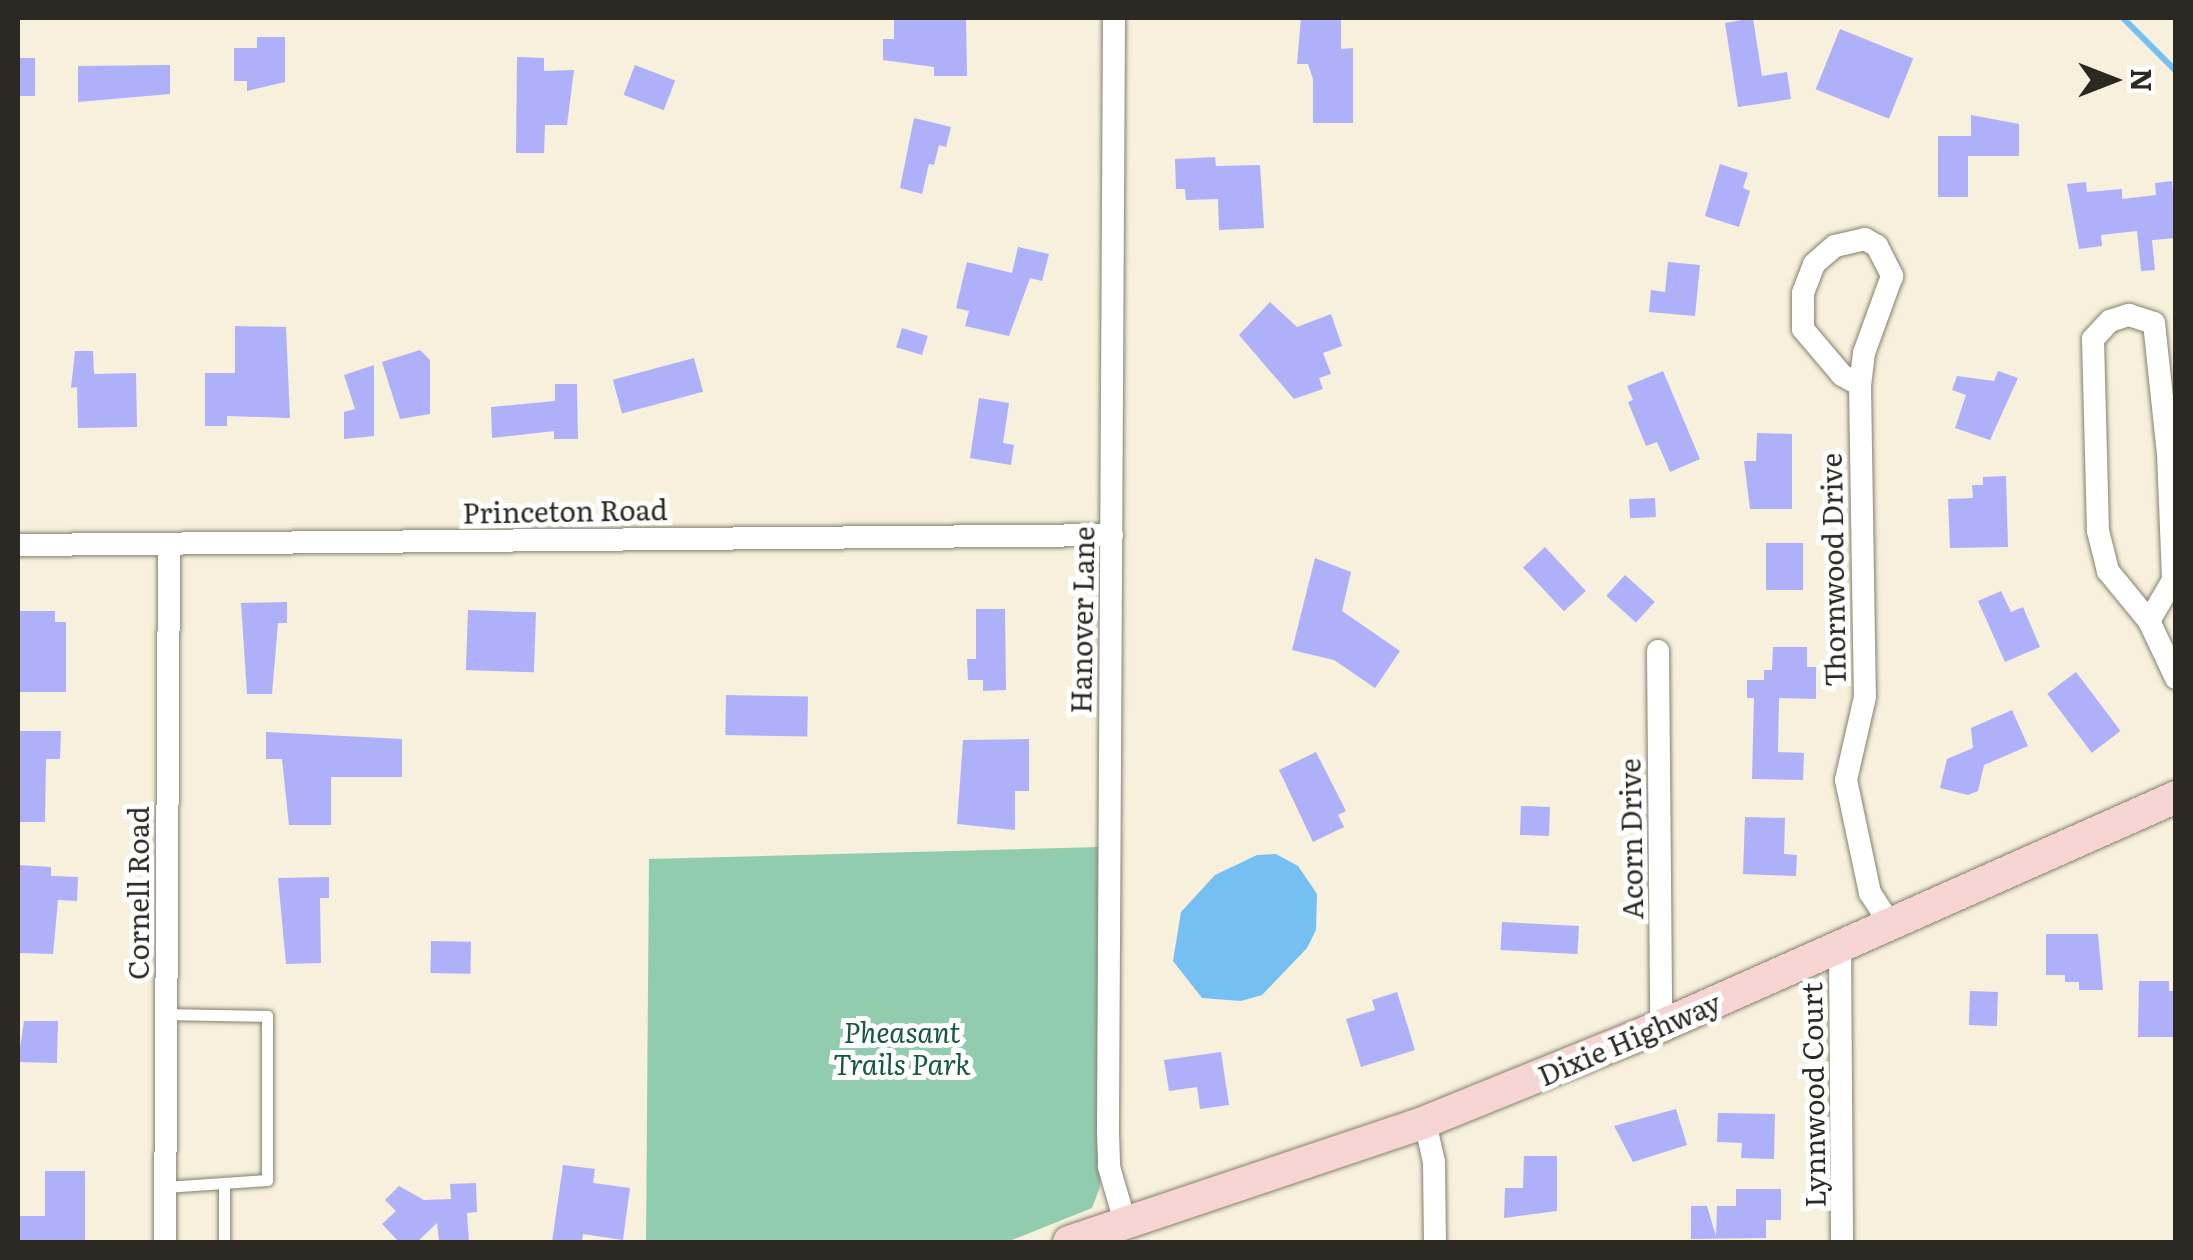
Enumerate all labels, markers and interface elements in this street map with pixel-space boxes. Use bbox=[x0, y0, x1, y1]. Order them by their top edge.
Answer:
north arrow bbox=[2063, 30, 2163, 130]
text: N bbox=[2122, 68, 2164, 92]
street label: Thornwood Drive bbox=[1813, 453, 1851, 687]
street label: Princeton Road bbox=[462, 491, 668, 529]
street label: Hanover Lane bbox=[1063, 526, 1099, 714]
street label: Acorn Drive bbox=[1612, 758, 1648, 920]
street label: Cornell Road bbox=[120, 806, 154, 980]
street label: Lynnwood Court bbox=[1793, 982, 1831, 1208]
street label: Dixie Highway bbox=[1533, 984, 1725, 1092]
park label: Pheasant Trails Park bbox=[833, 1014, 971, 1080]

